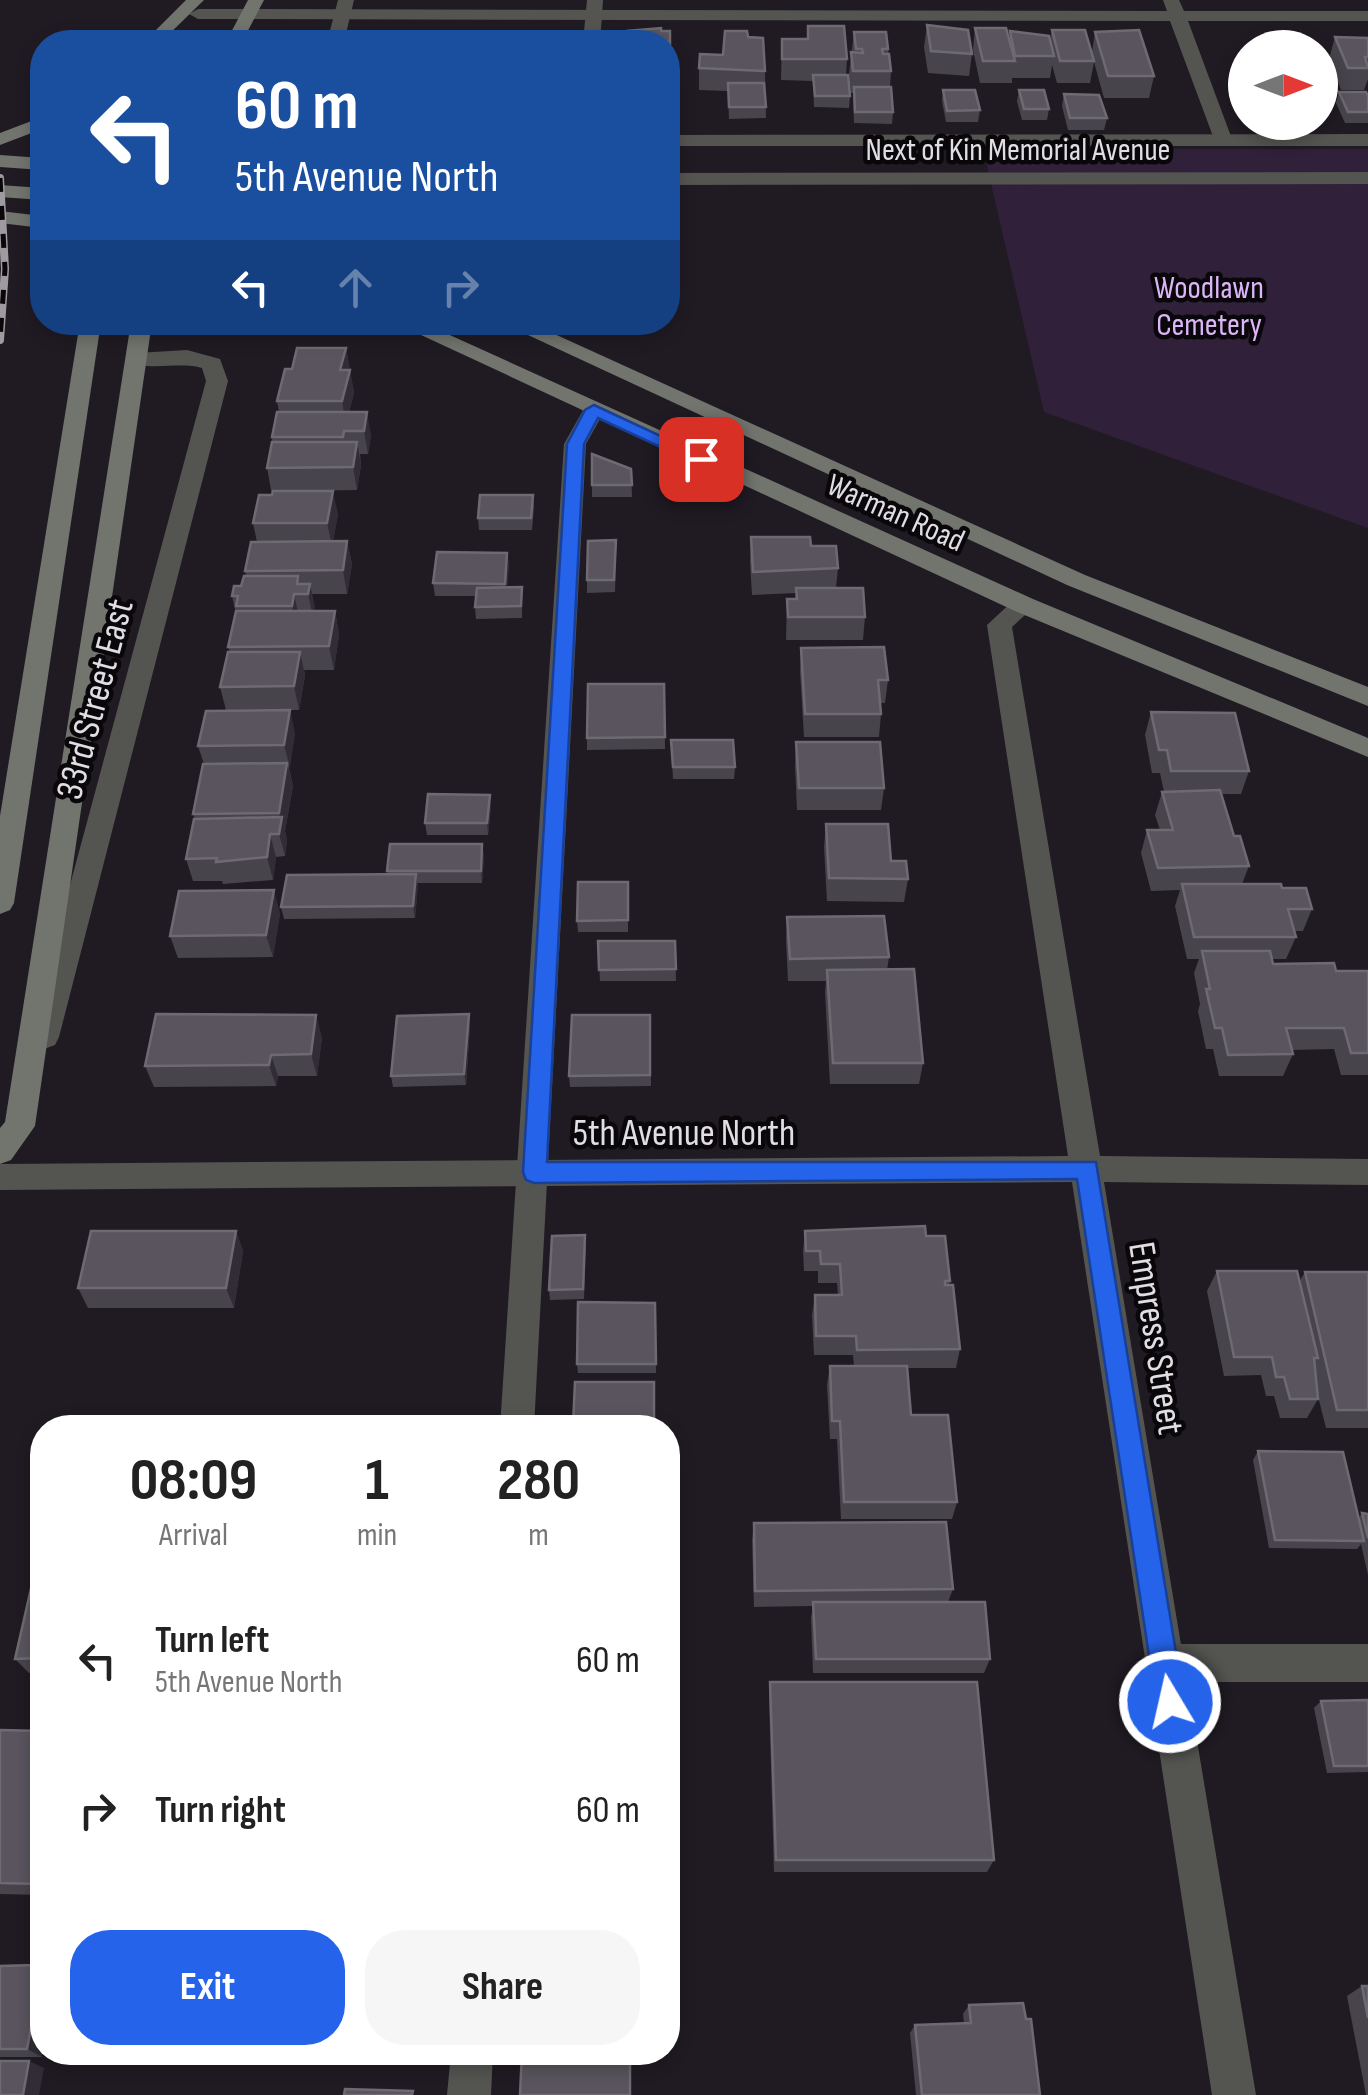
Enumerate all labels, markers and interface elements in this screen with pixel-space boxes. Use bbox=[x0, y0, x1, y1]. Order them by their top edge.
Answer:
north arrow bbox=[1228, 30, 1338, 140]
map controls bbox=[1228, 30, 1338, 140]
text: 60 m bbox=[235, 65, 359, 149]
icon: left bbox=[70, 70, 200, 200]
street label: Next of Kin Memorial Avenue bbox=[866, 131, 1170, 170]
text: 5th Avenue North bbox=[235, 150, 498, 205]
icon: left bbox=[223, 260, 278, 315]
icon: ahead bbox=[328, 260, 383, 315]
icon: right bbox=[433, 260, 488, 315]
park label: Woodlawn Cemetery bbox=[1154, 269, 1264, 345]
pin bbox=[659, 417, 744, 502]
icon: arrive bbox=[674, 432, 729, 487]
street label: Warman Road bbox=[821, 466, 970, 561]
street label: 33rd Street East bbox=[47, 594, 144, 804]
street label: 5th Avenue North bbox=[573, 1111, 795, 1156]
street label: Empress Street bbox=[1118, 1239, 1193, 1438]
text: 08:09 bbox=[130, 1445, 257, 1517]
text: 1 bbox=[365, 1445, 389, 1517]
text: 280 bbox=[497, 1445, 580, 1517]
text: Arrival bbox=[159, 1516, 228, 1555]
text: min bbox=[357, 1516, 397, 1555]
text: m bbox=[528, 1516, 549, 1555]
text: Turn left bbox=[155, 1618, 269, 1663]
icon: left bbox=[70, 1633, 125, 1688]
text: 60 m bbox=[576, 1638, 640, 1683]
position arrow bbox=[1118, 1650, 1222, 1754]
text: 5th Avenue North bbox=[155, 1663, 342, 1702]
icon: right bbox=[70, 1783, 125, 1838]
text: Turn right bbox=[155, 1788, 286, 1833]
text: 60 m bbox=[576, 1788, 640, 1833]
button: Exit bbox=[70, 1930, 345, 2045]
button: Share bbox=[365, 1930, 640, 2045]

